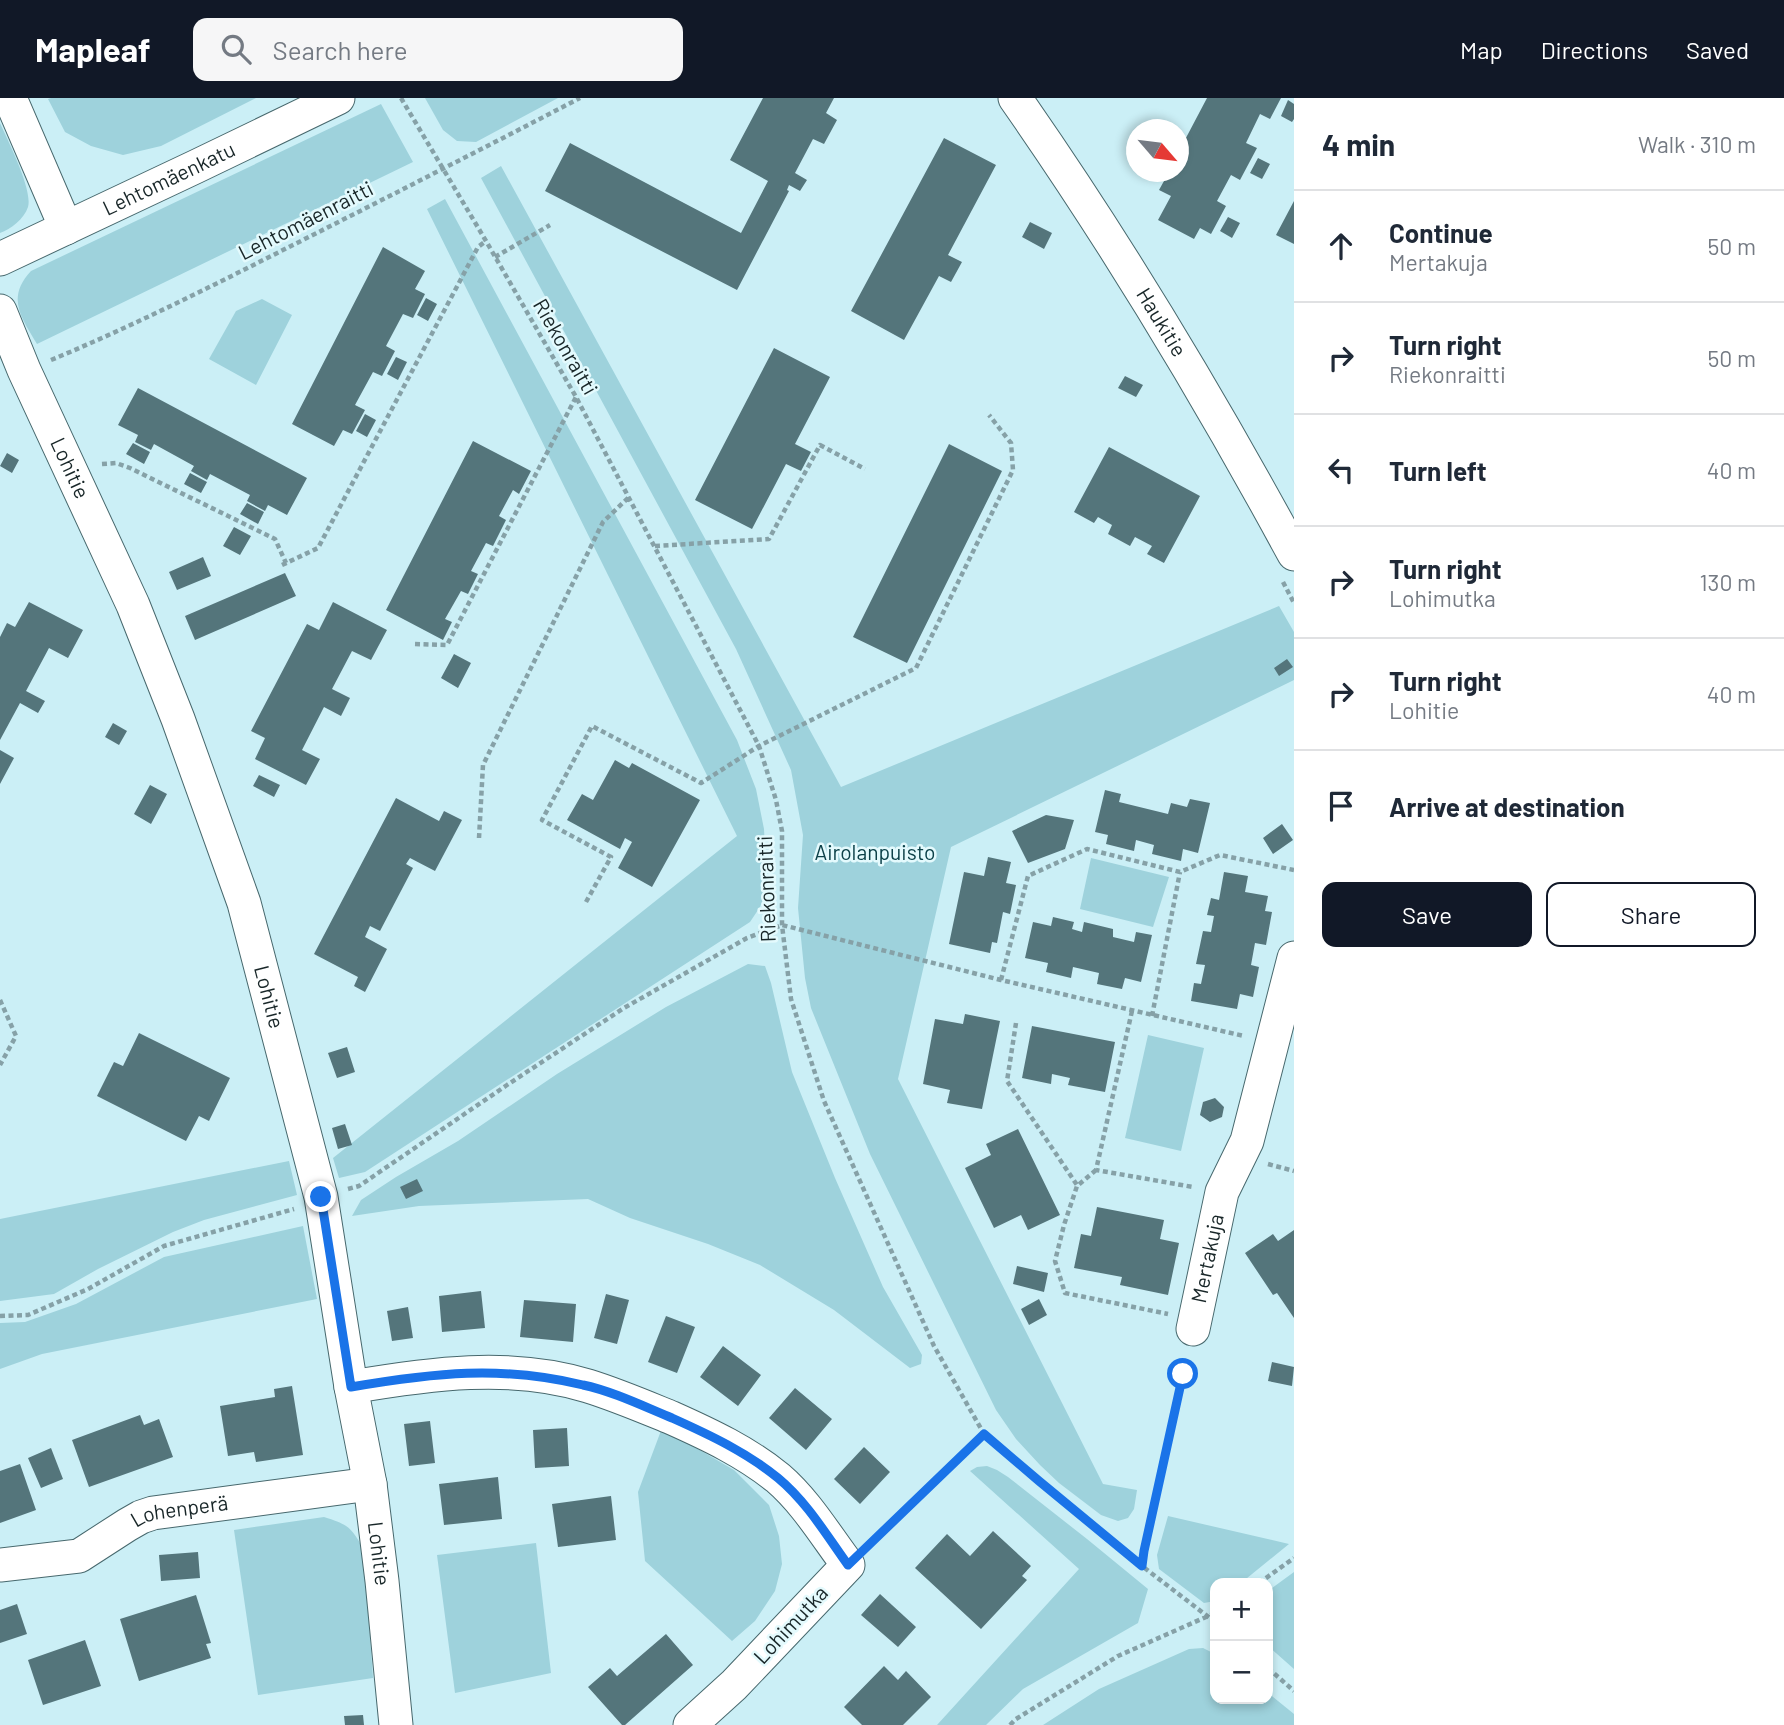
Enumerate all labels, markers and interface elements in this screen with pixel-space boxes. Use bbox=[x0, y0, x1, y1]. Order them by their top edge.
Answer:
search box bbox=[193, 18, 683, 81]
text: Mapleaf bbox=[35, 29, 151, 69]
icon: search bbox=[217, 30, 255, 68]
text: Search here bbox=[273, 34, 408, 65]
text: Map bbox=[1460, 35, 1503, 64]
text: Directions bbox=[1541, 35, 1648, 64]
text: Saved bbox=[1686, 35, 1749, 64]
north arrow bbox=[1126, 119, 1189, 182]
text: 4 min bbox=[1322, 126, 1395, 162]
text: Walk · 310 m bbox=[1638, 130, 1756, 158]
street label: Lehtomäenkatu bbox=[98, 136, 239, 220]
street label: Lehtomäenraitti bbox=[234, 175, 377, 264]
text: Continue bbox=[1389, 217, 1493, 248]
icon: ahead bbox=[1322, 227, 1360, 265]
text: 50 m bbox=[1708, 232, 1756, 260]
text: Mertakuja bbox=[1389, 248, 1488, 276]
street label: Haukitie bbox=[1132, 283, 1193, 361]
street label: Riekonraitti bbox=[529, 294, 604, 399]
text: Turn right bbox=[1389, 329, 1502, 360]
icon: right bbox=[1322, 339, 1360, 377]
text: 50 m bbox=[1708, 344, 1756, 372]
text: Riekonraitti bbox=[1389, 360, 1506, 388]
street label: Lohitie bbox=[46, 433, 96, 502]
icon: left bbox=[1322, 451, 1360, 489]
text: Turn left bbox=[1389, 455, 1487, 486]
text: 40 m bbox=[1707, 456, 1756, 484]
text: Turn right bbox=[1389, 553, 1502, 584]
icon: right bbox=[1322, 563, 1360, 601]
text: 130 m bbox=[1699, 568, 1756, 596]
text: Lohimutka bbox=[1389, 584, 1496, 612]
text: Turn right bbox=[1389, 665, 1502, 696]
icon: right bbox=[1322, 675, 1360, 713]
text: 40 m bbox=[1707, 680, 1756, 708]
text: Lohitie bbox=[1389, 696, 1459, 724]
icon: arrive bbox=[1322, 787, 1360, 825]
text: Arrive at destination bbox=[1389, 791, 1625, 822]
street label: Riekonraitti bbox=[751, 835, 780, 943]
park label: Airolanpuisto bbox=[814, 839, 936, 864]
button: Save bbox=[1322, 882, 1532, 947]
button: Share bbox=[1546, 882, 1756, 947]
street label: Lohitie bbox=[250, 962, 290, 1031]
route end bbox=[305, 1181, 336, 1212]
street label: Mertakuja bbox=[1185, 1212, 1228, 1305]
route start bbox=[1167, 1358, 1198, 1389]
street label: Lohenperä bbox=[126, 1489, 229, 1531]
street label: Lohitie bbox=[364, 1520, 396, 1587]
map controls bbox=[1210, 1578, 1273, 1704]
button: + bbox=[1210, 1578, 1273, 1641]
street label: Lohimutka bbox=[748, 1580, 832, 1668]
button: − bbox=[1210, 1641, 1273, 1704]

